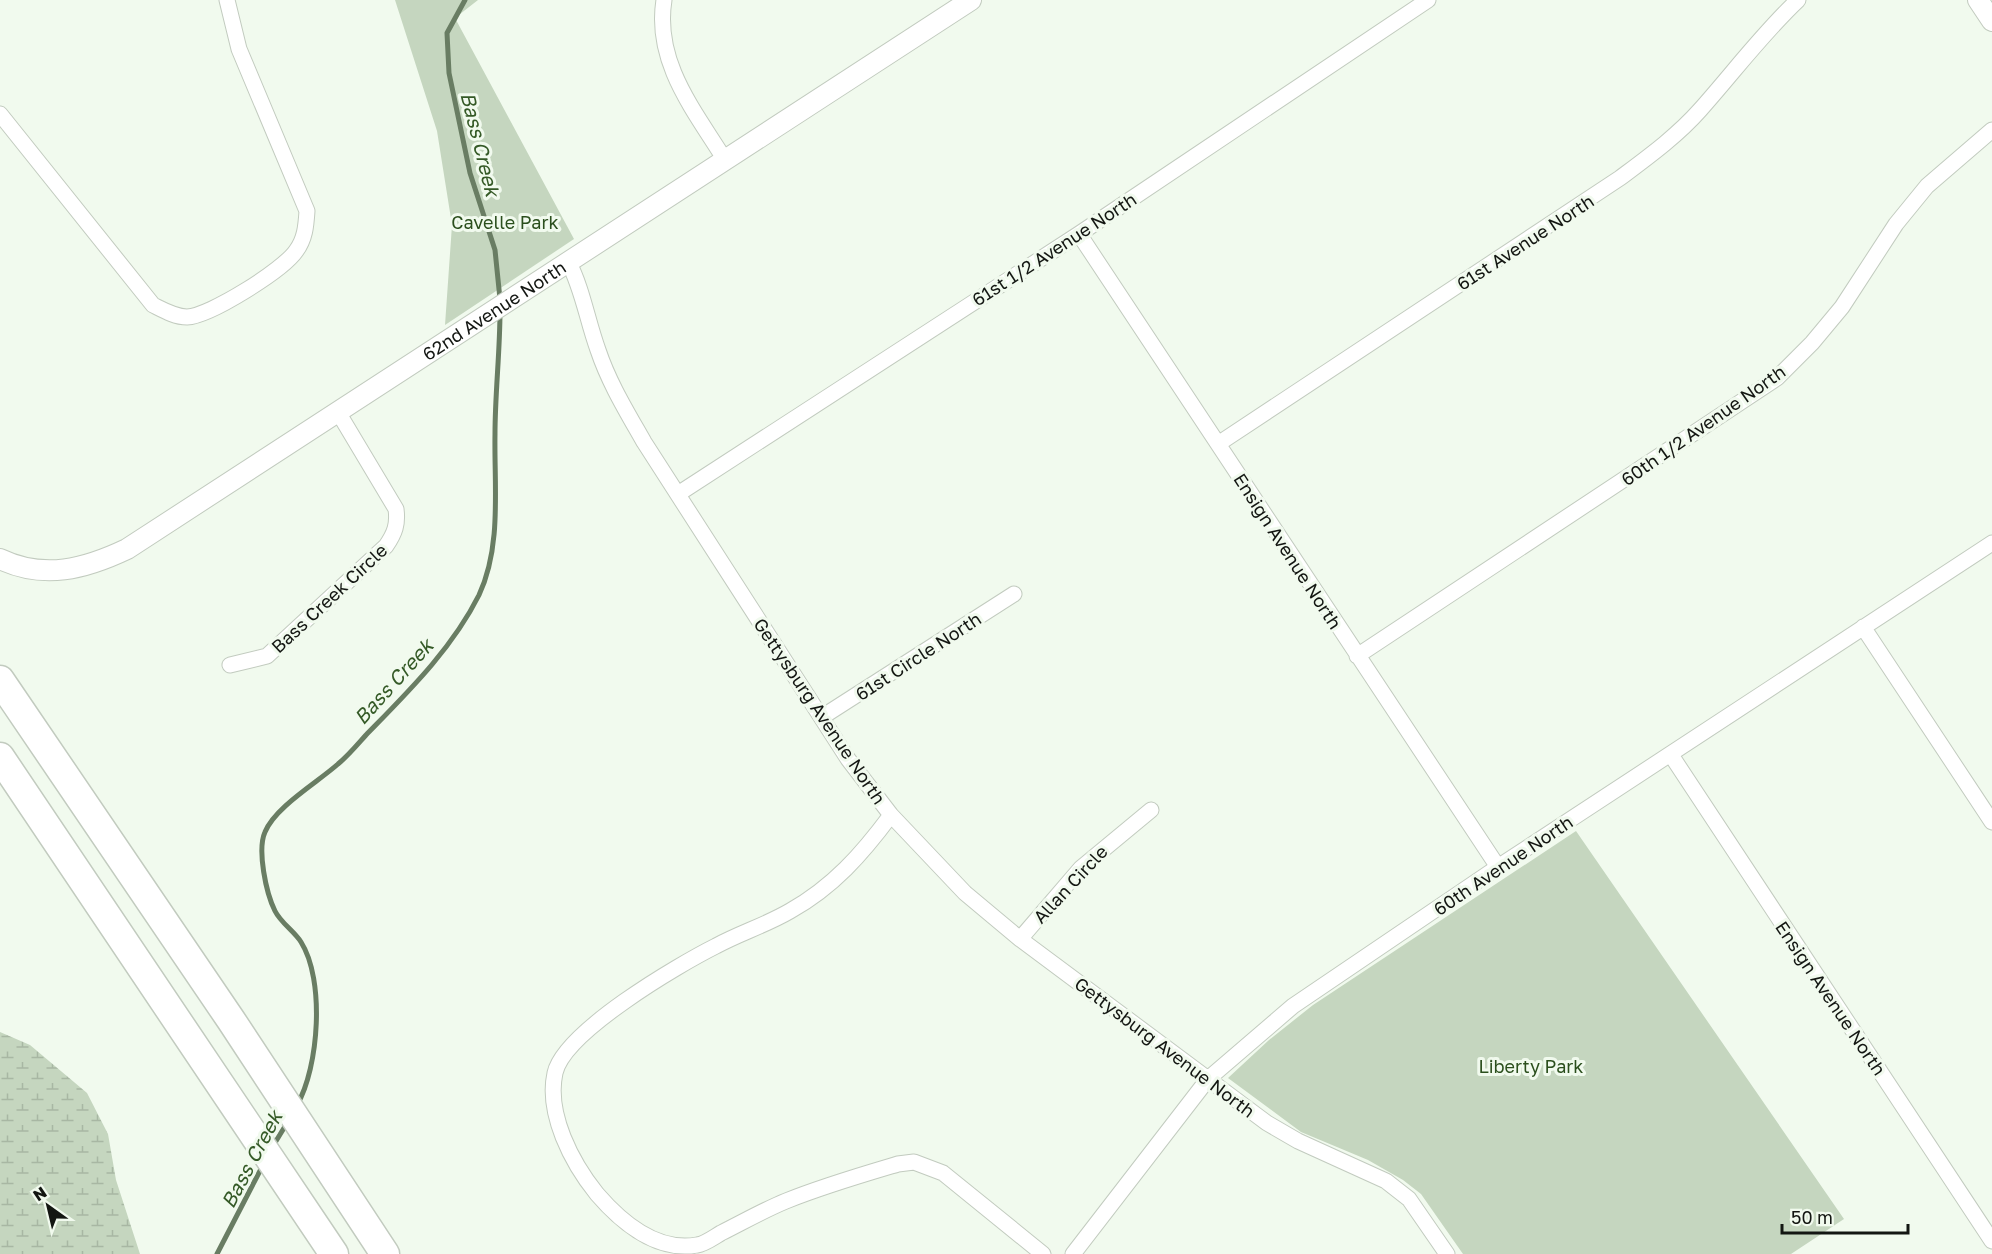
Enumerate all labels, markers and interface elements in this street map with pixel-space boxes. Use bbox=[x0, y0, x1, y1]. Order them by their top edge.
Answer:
water label: Bass Creek bbox=[456, 89, 506, 201]
street label: 61st 1/2 Avenue North bbox=[968, 188, 1140, 310]
street label: 61st Avenue North bbox=[1452, 189, 1598, 295]
park label: Cavelle Park bbox=[451, 211, 559, 233]
street label: 62nd Avenue North bbox=[418, 256, 570, 365]
street label: 60th 1/2 Avenue North bbox=[1617, 360, 1789, 490]
street label: Ensign Avenue North bbox=[1229, 469, 1347, 633]
street label: Bass Creek Circle bbox=[267, 539, 391, 657]
street label: 61st Circle North bbox=[851, 607, 985, 705]
street label: Gettysburg Avenue North bbox=[749, 614, 891, 808]
water label: Bass Creek bbox=[348, 631, 439, 729]
street label: 60th Avenue North bbox=[1429, 810, 1577, 920]
street label: Allan Circle bbox=[1028, 840, 1112, 928]
street label: Ensign Avenue North bbox=[1771, 917, 1891, 1079]
street label: Gettysburg Avenue North bbox=[1071, 972, 1259, 1122]
park label: Liberty Park bbox=[1478, 1055, 1584, 1077]
water label: Bass Creek bbox=[215, 1104, 288, 1212]
north arrow bbox=[18, 1176, 78, 1236]
text: N bbox=[29, 1182, 50, 1205]
scale bar bbox=[1782, 1197, 1908, 1235]
text: 50 m bbox=[1791, 1206, 1833, 1228]

